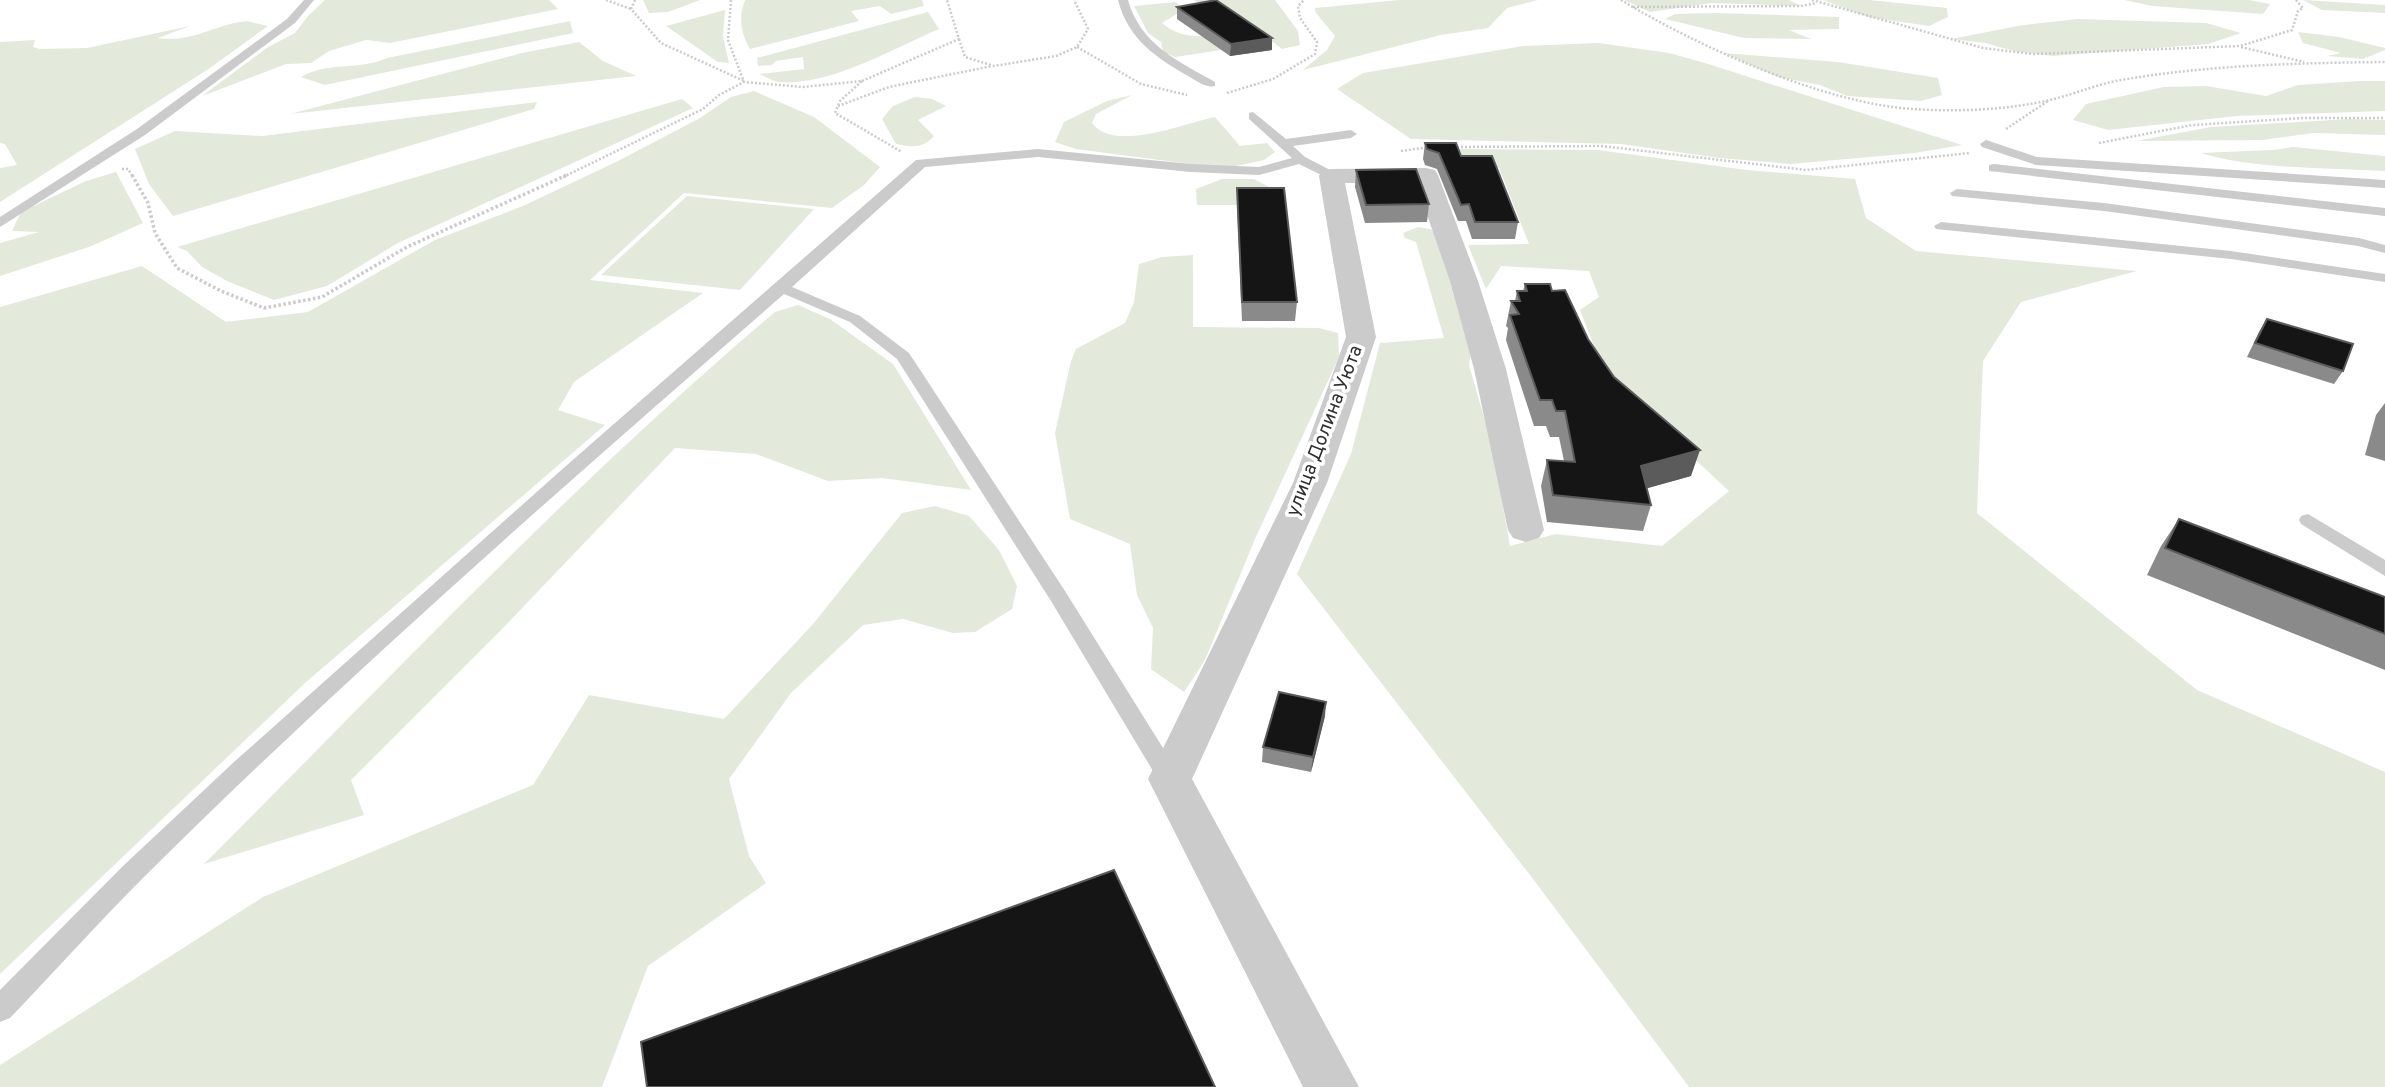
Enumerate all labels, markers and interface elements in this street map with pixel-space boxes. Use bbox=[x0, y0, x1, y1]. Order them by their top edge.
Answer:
street label: улица Долина Уюта bbox=[1281, 342, 1369, 520]

